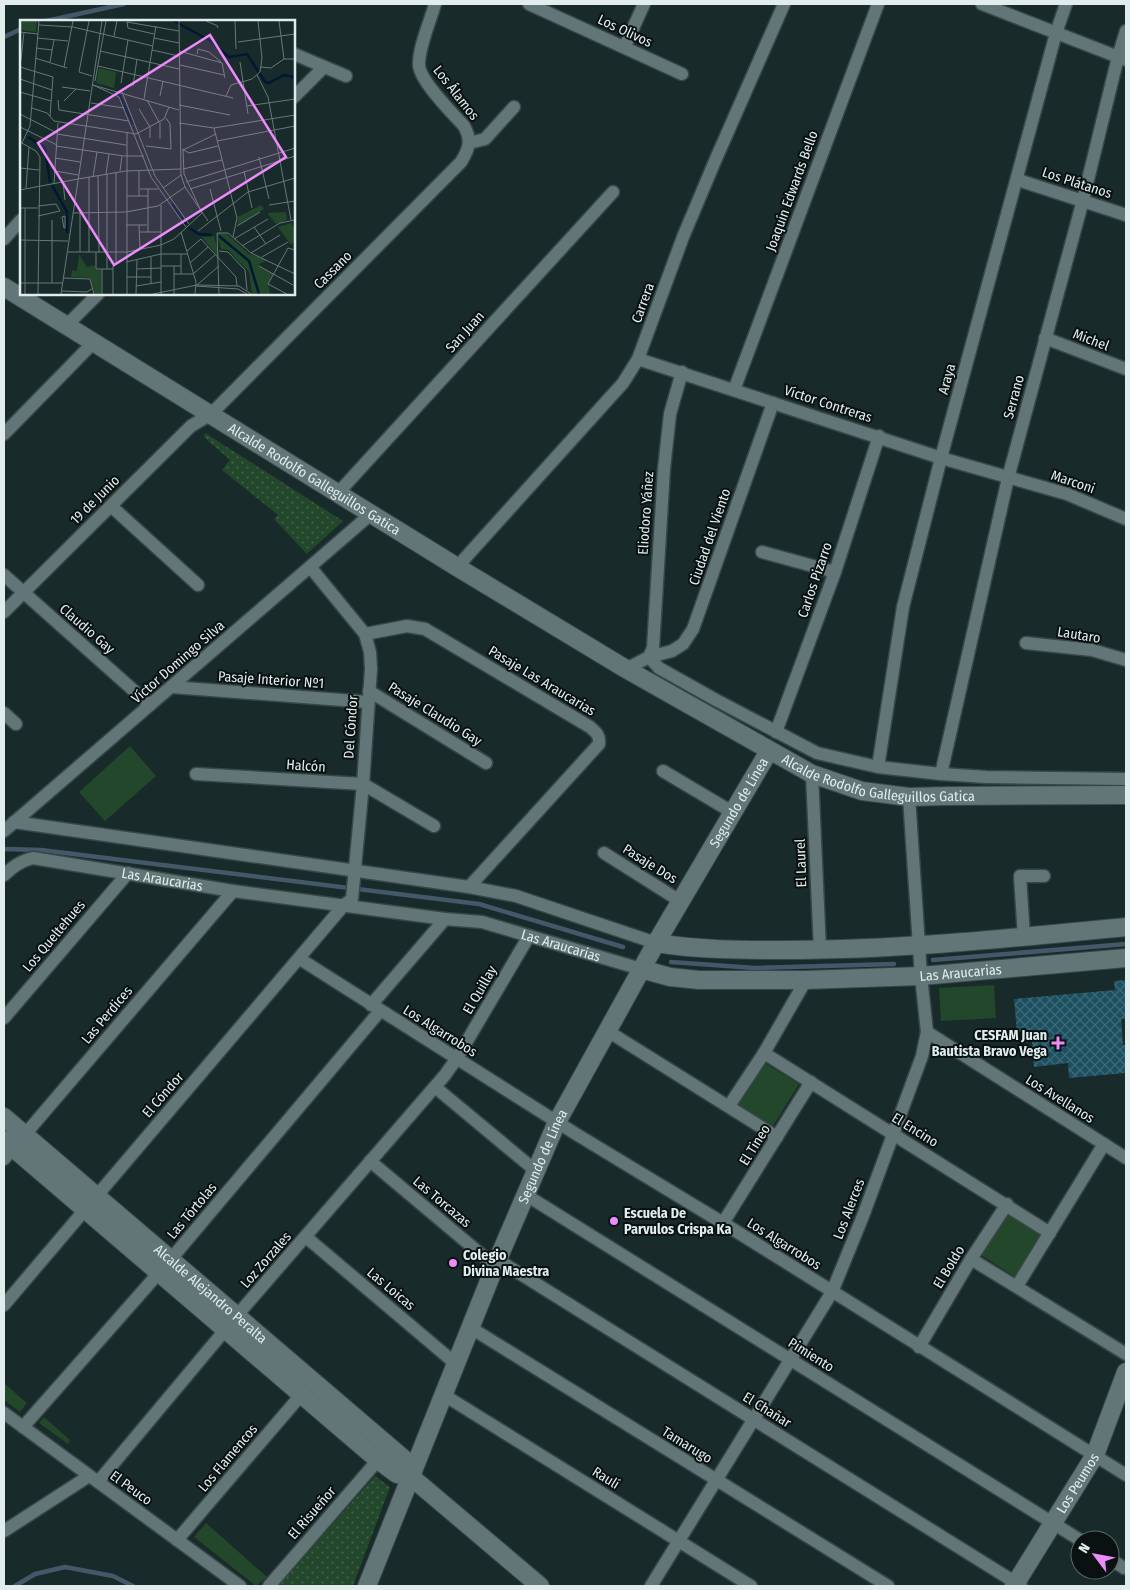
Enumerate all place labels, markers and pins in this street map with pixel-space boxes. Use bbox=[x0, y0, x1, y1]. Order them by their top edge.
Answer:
place label: CESFAM Juan Bautista Bravo Vega bbox=[932, 1027, 1047, 1060]
marker: CESFAM Juan Bautista Bravo Vega bbox=[1051, 1036, 1065, 1050]
place label: Escuela De Parvulos Crispa Ka bbox=[624, 1205, 732, 1238]
marker: Escuela De Parvulos Crispa Ka bbox=[608, 1215, 620, 1227]
place label: Colegio Divina Maestra bbox=[463, 1247, 549, 1280]
marker: Colegio Divina Maestra bbox=[447, 1257, 459, 1269]

